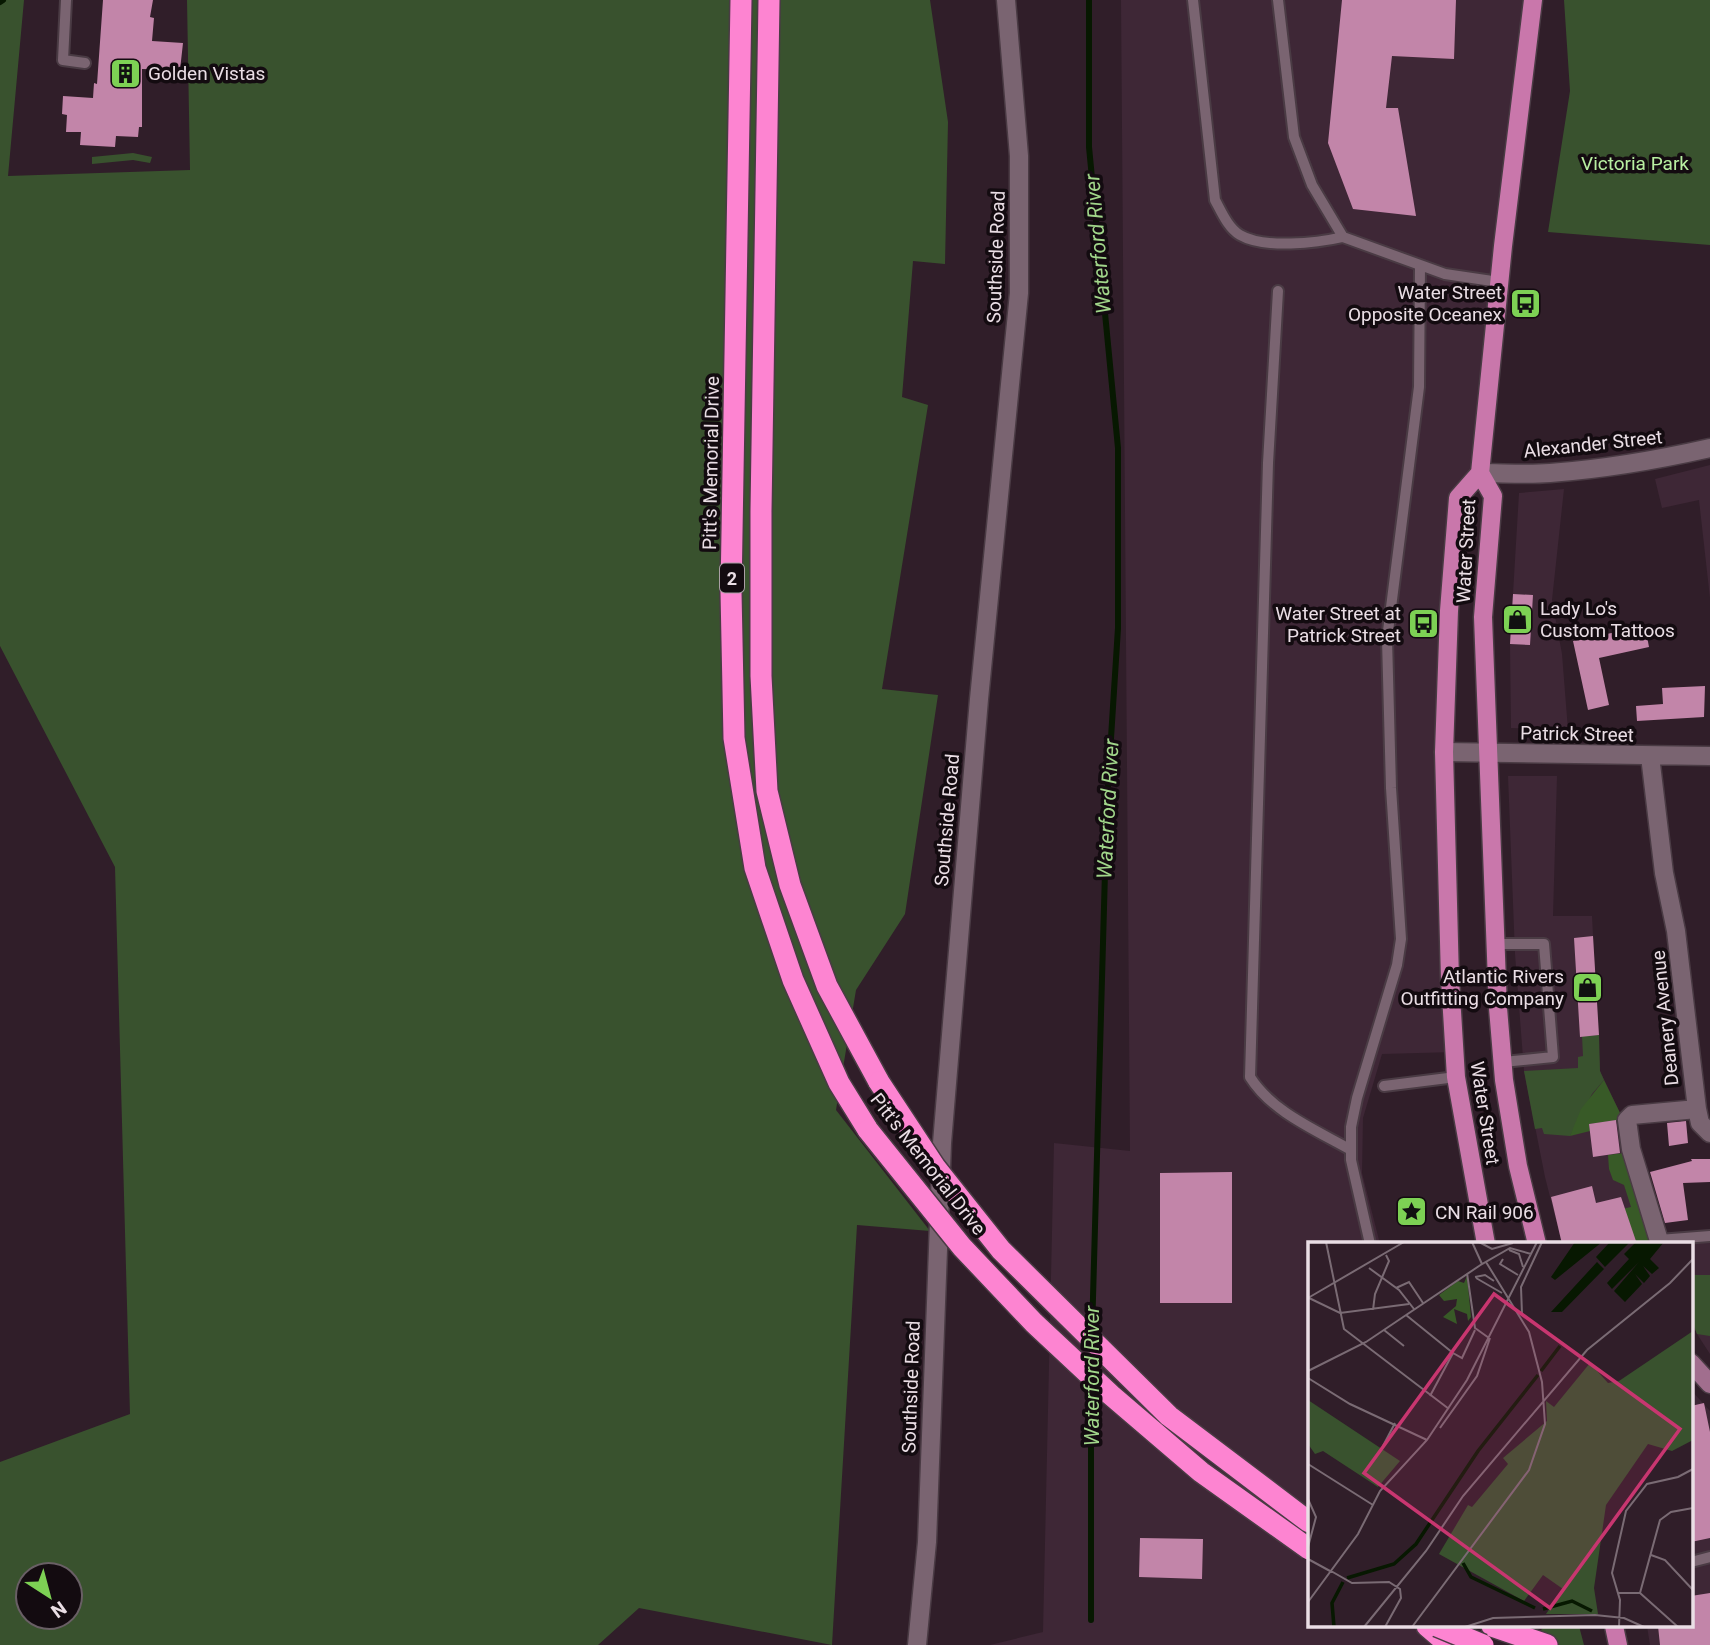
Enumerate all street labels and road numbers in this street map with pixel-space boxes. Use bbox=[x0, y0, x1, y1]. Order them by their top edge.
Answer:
street label: Southside Road bbox=[982, 190, 1010, 324]
street label: Pitt's Memorial Drive bbox=[698, 376, 724, 550]
street label: Alexander Street bbox=[1522, 425, 1664, 463]
street label: Water Street bbox=[1452, 498, 1480, 604]
road number: 2 bbox=[720, 564, 744, 592]
street label: Patrick Street bbox=[1520, 722, 1634, 746]
street label: Southside Road bbox=[930, 753, 964, 887]
street label: Deanery Avenue bbox=[1646, 949, 1684, 1087]
street label: Water Street bbox=[1465, 1060, 1505, 1166]
street label: Pitt's Memorial Drive bbox=[865, 1088, 991, 1240]
street label: Southside Road bbox=[897, 1320, 925, 1454]

